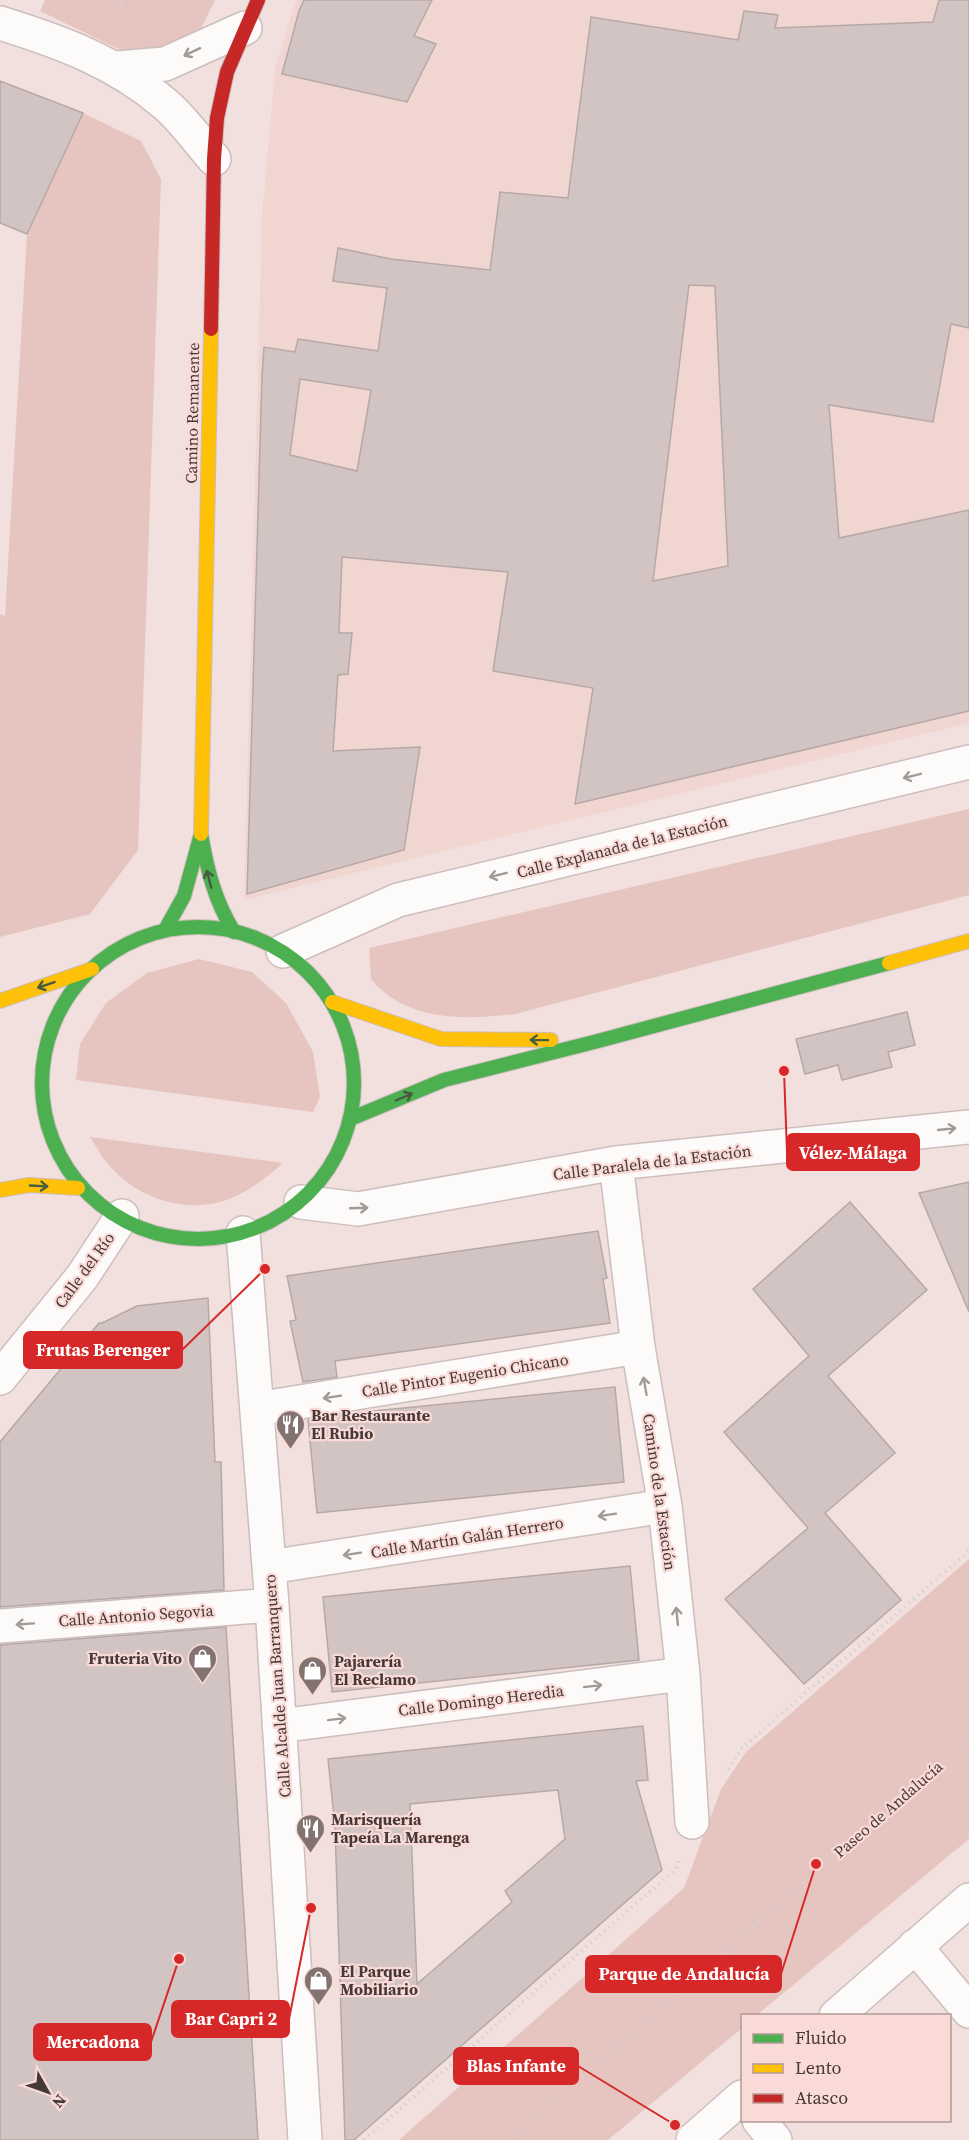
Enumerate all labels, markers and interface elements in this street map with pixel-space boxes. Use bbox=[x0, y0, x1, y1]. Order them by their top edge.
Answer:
one-way arrow bbox=[183, 46, 201, 58]
street label: Camino Remanente bbox=[180, 342, 204, 484]
one-way arrow bbox=[903, 770, 922, 782]
street label: Calle Explanada de la Estación bbox=[514, 809, 730, 883]
one-way arrow bbox=[203, 870, 215, 889]
one-way arrow bbox=[489, 870, 508, 882]
one-way arrow bbox=[37, 980, 56, 991]
one-way arrow bbox=[530, 1034, 550, 1046]
one-way arrow bbox=[395, 1091, 413, 1102]
one-way arrow bbox=[937, 1123, 957, 1134]
callout: Vélez-Málaga bbox=[787, 1134, 919, 1170]
street label: Calle Paralela de la Estación bbox=[552, 1139, 753, 1185]
text: Vélez-Málaga bbox=[799, 1140, 908, 1165]
one-way arrow bbox=[28, 1180, 48, 1191]
one-way arrow bbox=[348, 1202, 368, 1213]
street label: Calle del Río bbox=[49, 1227, 119, 1313]
callout: Frutas Berenger bbox=[24, 1332, 182, 1368]
text: Frutas Berenger bbox=[36, 1337, 171, 1362]
street label: Calle Pintor Eugenio Chicano bbox=[360, 1348, 570, 1402]
one-way arrow bbox=[639, 1377, 650, 1397]
one-way arrow bbox=[322, 1391, 342, 1402]
place label: Bar Restaurante El Rubio bbox=[311, 1404, 430, 1444]
restaurant icon: Bar Restaurante El Rubio bbox=[274, 1408, 306, 1450]
street label: Camino de la Estación bbox=[638, 1412, 682, 1572]
one-way arrow bbox=[598, 1510, 617, 1521]
street label: Calle Martín Galán Herrero bbox=[369, 1511, 565, 1563]
one-way arrow bbox=[343, 1549, 362, 1560]
street label: Calle Alcalde Juan Barranquero bbox=[258, 1573, 296, 1798]
street label: Calle Antonio Segovia bbox=[58, 1599, 215, 1631]
one-way arrow bbox=[671, 1607, 682, 1626]
one-way arrow bbox=[15, 1619, 35, 1630]
shop icon: Fruteria Vito bbox=[187, 1642, 219, 1684]
place label: Fruteria Vito bbox=[88, 1647, 182, 1669]
place label: Pajarería El Reclamo bbox=[334, 1650, 416, 1690]
shop icon: Pajarería El Reclamo bbox=[297, 1654, 329, 1696]
street label: Calle Domingo Heredia bbox=[397, 1679, 566, 1721]
one-way arrow bbox=[583, 1680, 603, 1691]
one-way arrow bbox=[327, 1713, 347, 1724]
street label: Paseo de Andalucía bbox=[829, 1755, 948, 1863]
place label: Marisquería Tapeía La Marenga bbox=[331, 1808, 470, 1848]
restaurant icon: Marisquería Tapeía La Marenga bbox=[294, 1812, 326, 1854]
callout: Parque de Andalucía bbox=[586, 1956, 781, 1992]
place label: El Parque Mobiliario bbox=[340, 1960, 418, 2000]
text: Parque de Andalucía bbox=[598, 1961, 770, 1986]
shop icon: El Parque Mobiliario bbox=[303, 1964, 335, 2006]
callout: Bar Capri 2 bbox=[172, 2001, 289, 2037]
text: Bar Capri 2 bbox=[185, 2006, 278, 2031]
legend bbox=[741, 2014, 951, 2122]
callout: Mercadona bbox=[34, 2024, 151, 2060]
text: Fluido bbox=[795, 2025, 847, 2050]
text: Mercadona bbox=[46, 2029, 140, 2054]
callout: Blas Infante bbox=[454, 2048, 578, 2084]
text: Blas Infante bbox=[466, 2053, 566, 2078]
text: Lento bbox=[795, 2055, 842, 2080]
north arrow bbox=[18, 2062, 78, 2122]
text: Atasco bbox=[795, 2085, 848, 2110]
text: N bbox=[47, 2090, 72, 2113]

